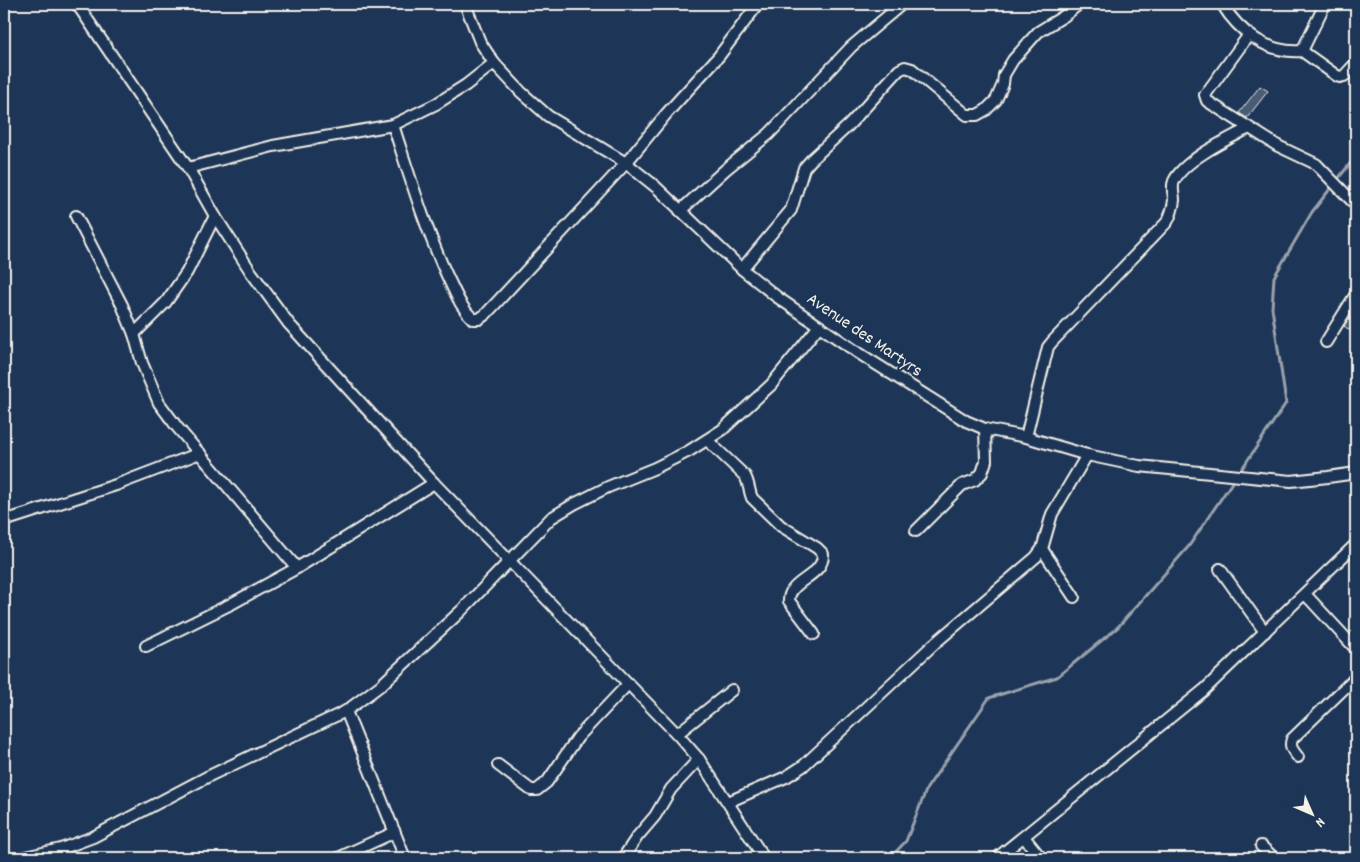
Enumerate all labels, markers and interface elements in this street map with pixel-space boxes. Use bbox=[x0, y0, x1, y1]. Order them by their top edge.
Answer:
street label: Avenue des Martyrs bbox=[801, 288, 927, 384]
north arrow bbox=[1288, 790, 1338, 840]
text: N bbox=[1310, 812, 1329, 831]

